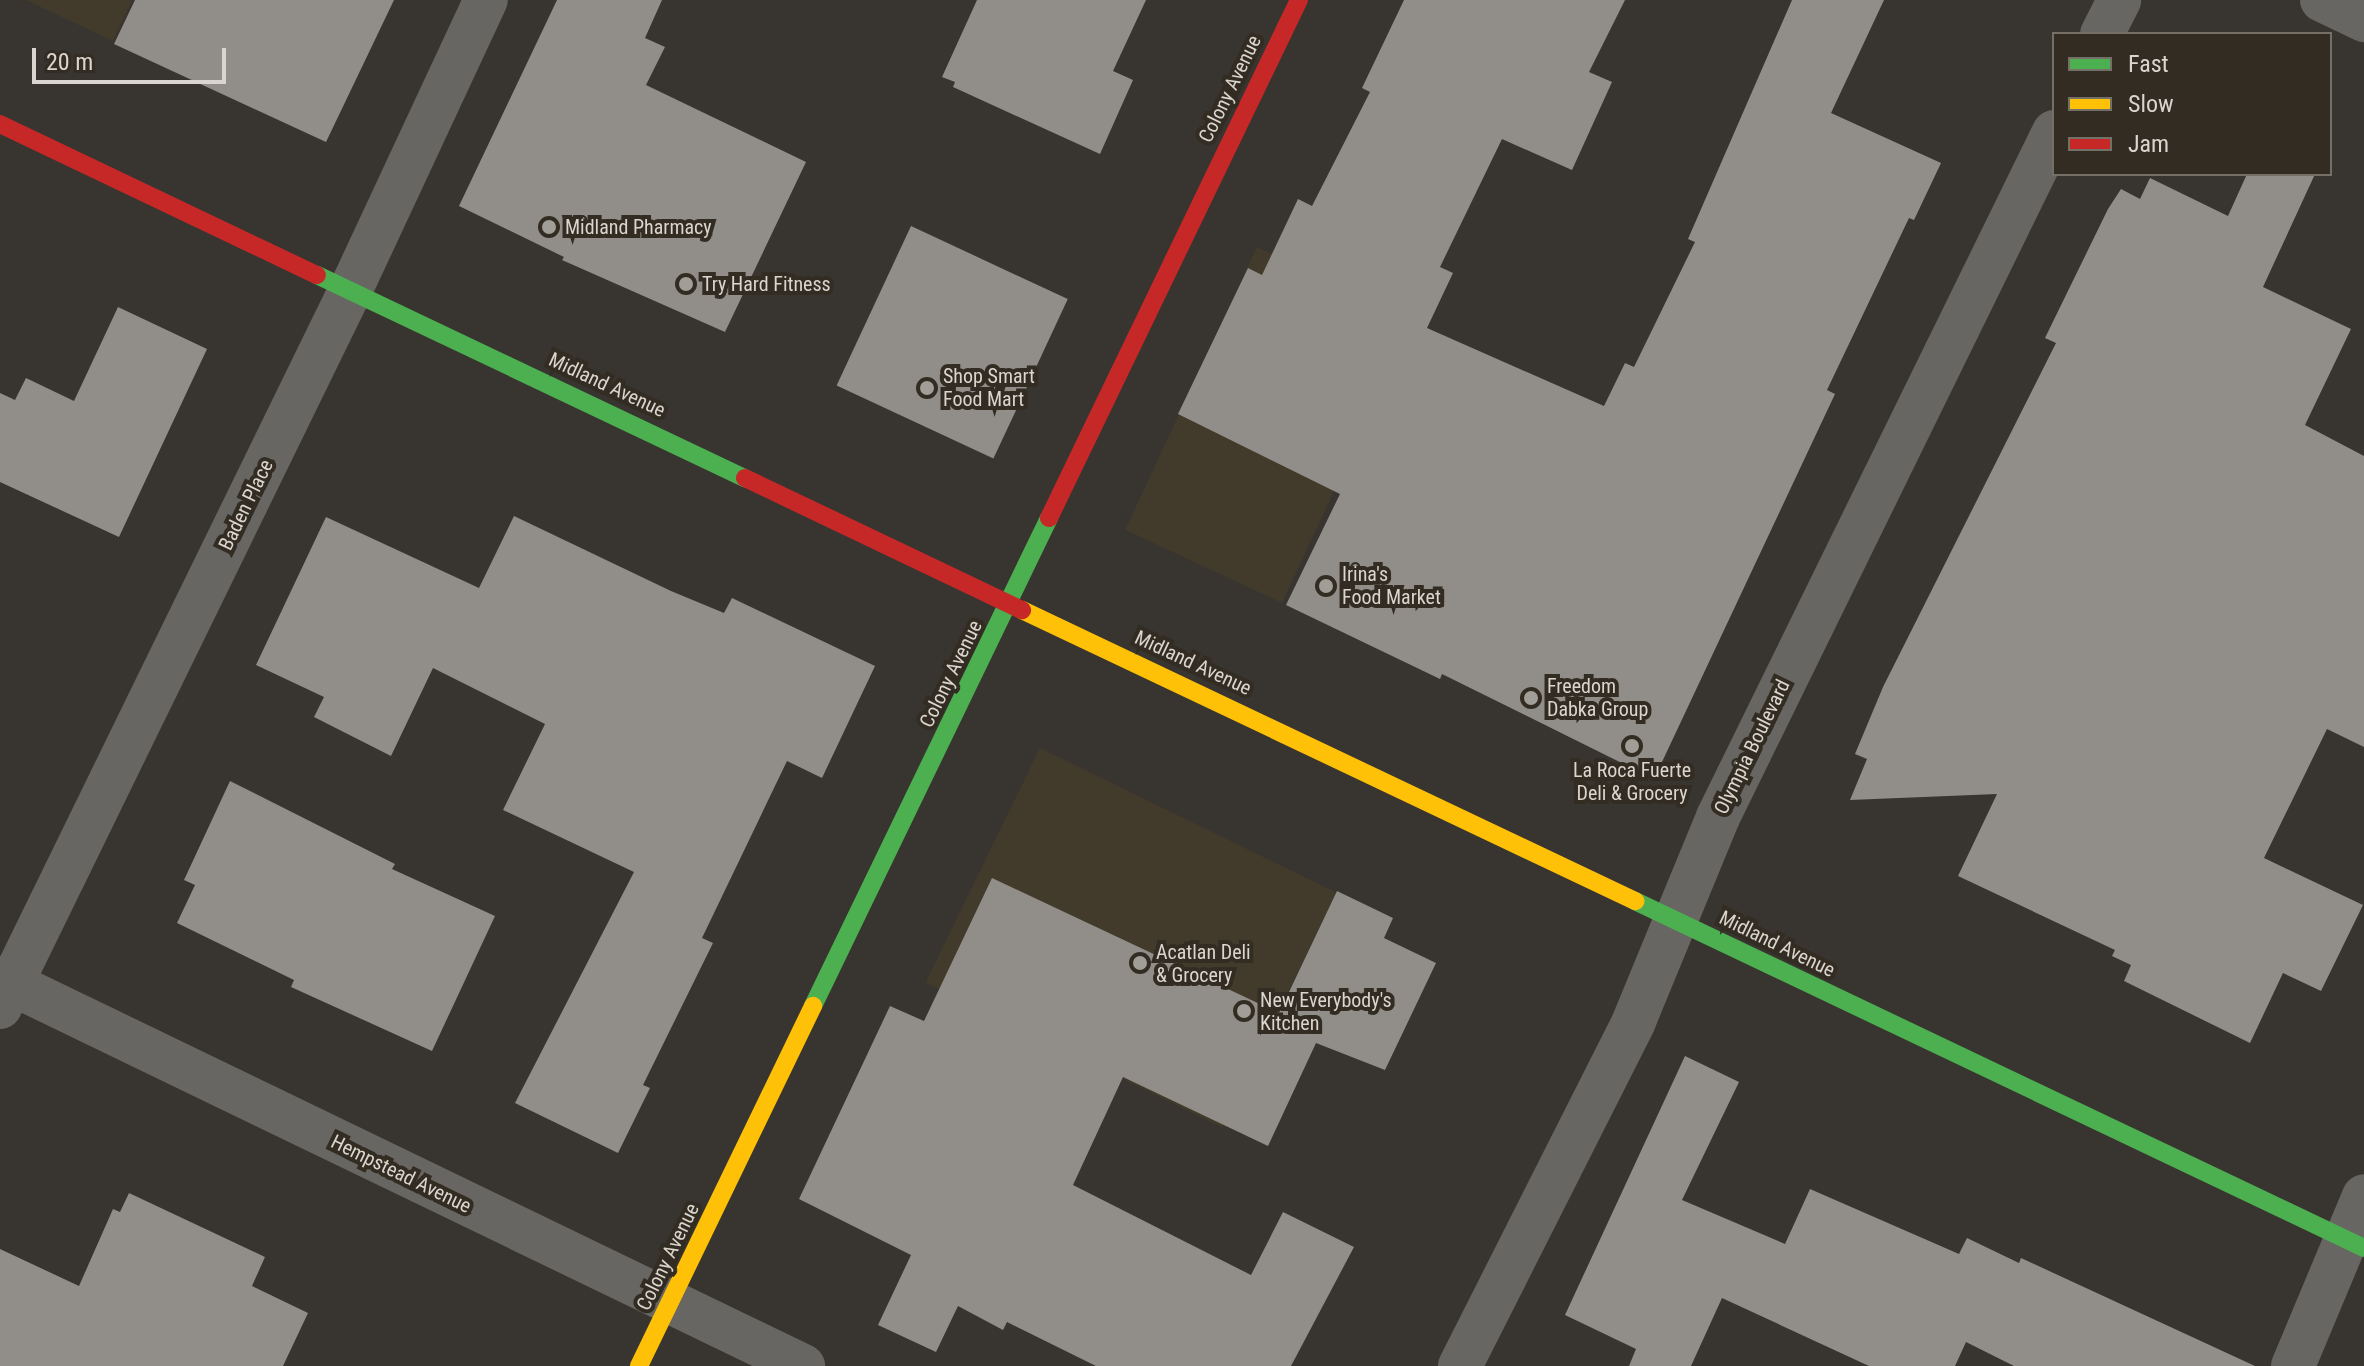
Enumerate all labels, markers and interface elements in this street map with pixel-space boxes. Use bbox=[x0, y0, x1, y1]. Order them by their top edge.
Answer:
scale bar bbox=[36, 32, 230, 82]
street label: Colony Avenue bbox=[1194, 32, 1266, 146]
legend bbox=[2052, 32, 2332, 176]
text: 20 m bbox=[46, 48, 93, 76]
text: Fast bbox=[2128, 50, 2169, 78]
text: Slow bbox=[2128, 90, 2174, 118]
text: Jam bbox=[2128, 130, 2169, 158]
place label: Midland Pharmacy bbox=[565, 215, 712, 239]
marker: Midland Pharmacy bbox=[540, 218, 558, 236]
place label: Try Hard Fitness bbox=[702, 272, 831, 296]
marker: Try Hard Fitness bbox=[677, 275, 695, 293]
street label: Midland Avenue bbox=[545, 348, 669, 422]
place label: Shop Smart Food Mart bbox=[943, 364, 1035, 411]
marker: Shop Smart Food Mart bbox=[918, 379, 936, 397]
street label: Baden Place bbox=[214, 456, 278, 554]
place label: Irina's Food Market bbox=[1342, 562, 1441, 609]
marker: Irina's Food Market bbox=[1317, 577, 1335, 595]
street label: Colony Avenue bbox=[915, 617, 987, 731]
street label: Midland Avenue bbox=[1131, 626, 1255, 700]
place label: Freedom Dabka Group bbox=[1547, 674, 1648, 721]
street label: Olympia Boulevard bbox=[1709, 676, 1795, 818]
marker: Freedom Dabka Group bbox=[1522, 689, 1540, 707]
marker: La Roca Fuerte Deli & Grocery bbox=[1623, 737, 1641, 755]
place label: La Roca Fuerte Deli & Grocery bbox=[1573, 758, 1691, 805]
street label: Midland Avenue bbox=[1715, 906, 1839, 982]
place label: Acatlan Deli & Grocery bbox=[1156, 940, 1251, 987]
marker: Acatlan Deli & Grocery bbox=[1131, 954, 1149, 972]
place label: New Everybody's Kitchen bbox=[1260, 988, 1392, 1035]
marker: New Everybody's Kitchen bbox=[1235, 1002, 1253, 1020]
street label: Hempstead Avenue bbox=[327, 1130, 475, 1218]
street label: Colony Avenue bbox=[632, 1200, 704, 1314]

